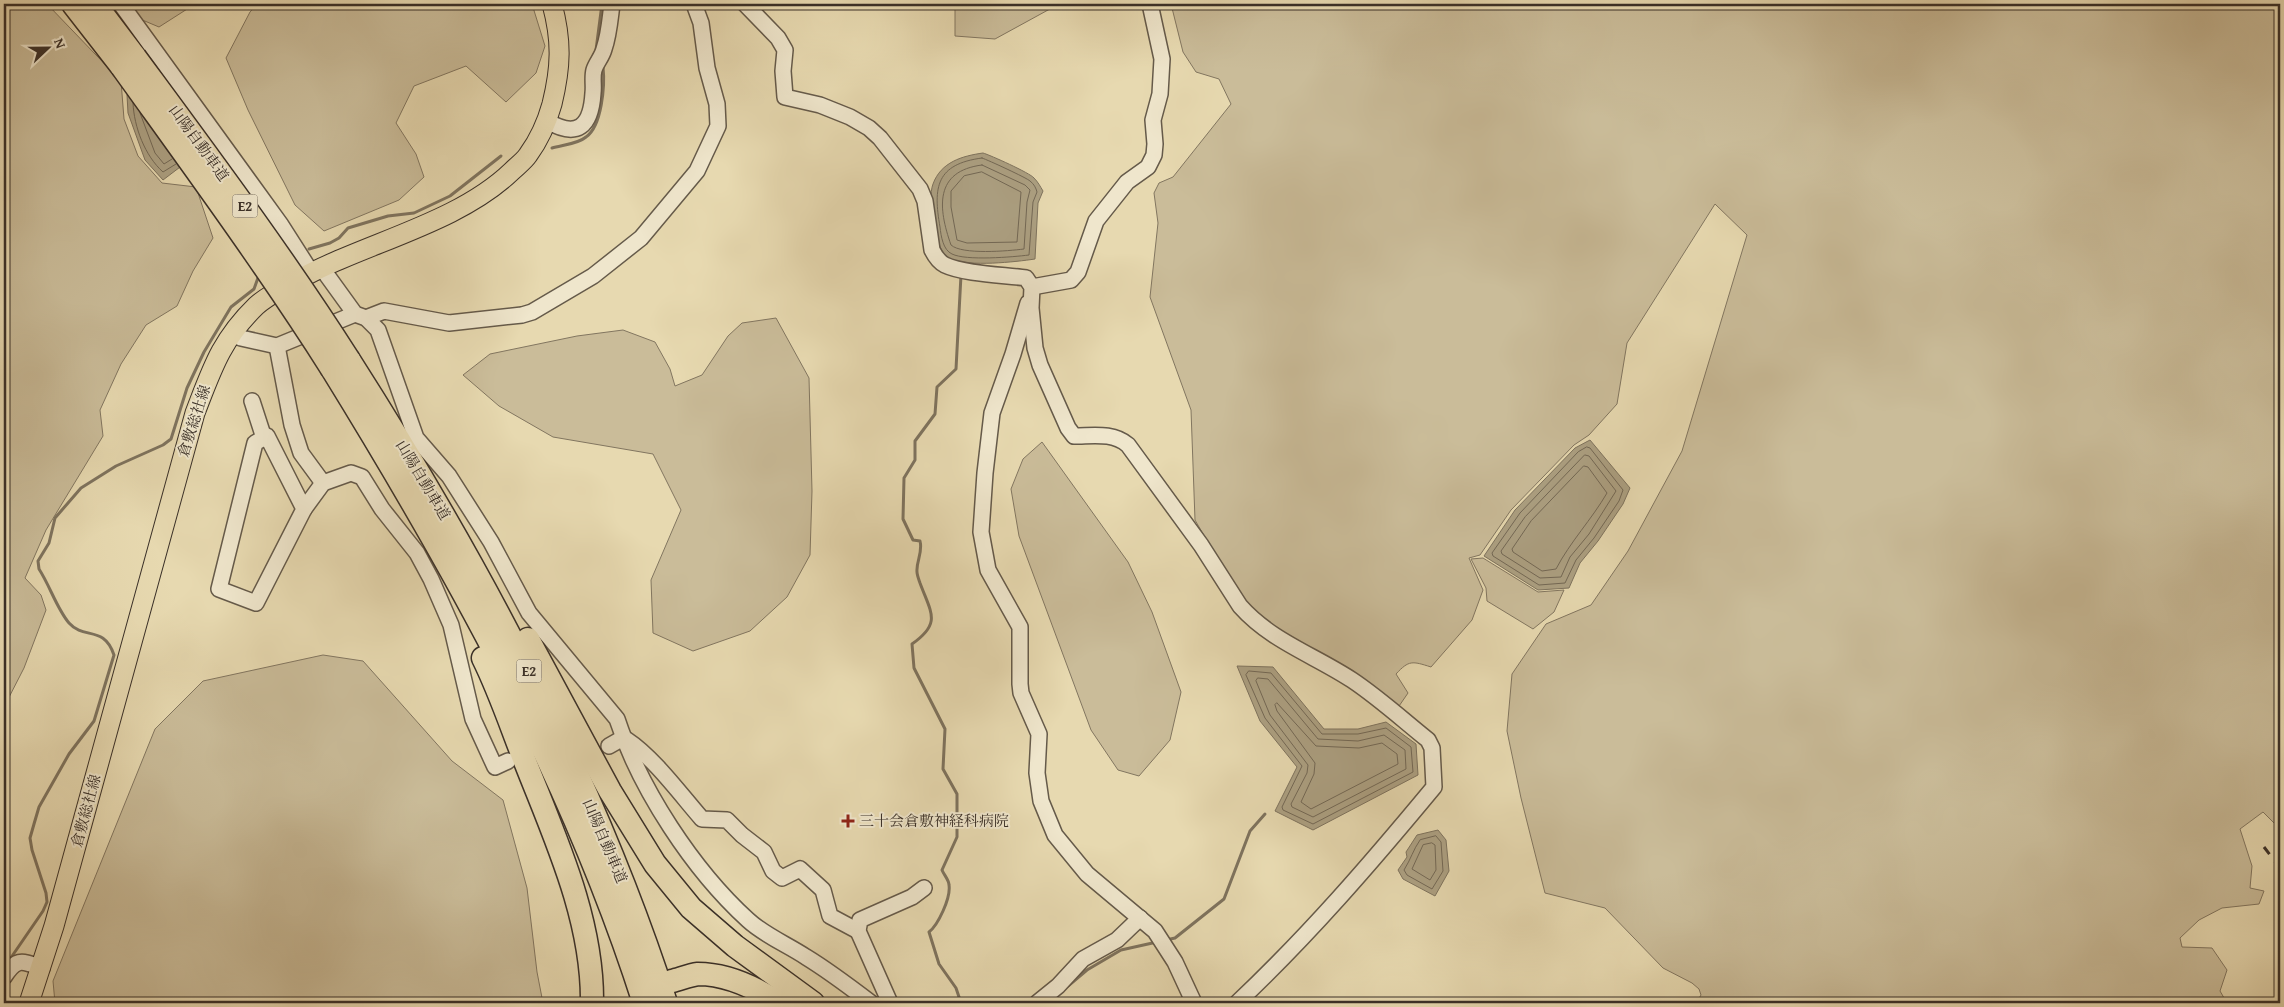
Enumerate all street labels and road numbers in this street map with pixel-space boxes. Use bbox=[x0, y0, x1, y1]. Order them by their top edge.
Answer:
street label: 山陽自動車道 bbox=[164, 100, 234, 185]
road number: E2 bbox=[232, 195, 258, 218]
street label: 倉敷総社線 bbox=[172, 382, 215, 460]
street label: 山陽自動車道 bbox=[391, 436, 456, 524]
road number: E2 bbox=[516, 659, 542, 682]
street label: 倉敷総社線 bbox=[66, 772, 105, 850]
street label: 山陽自動車道 bbox=[578, 795, 633, 886]

